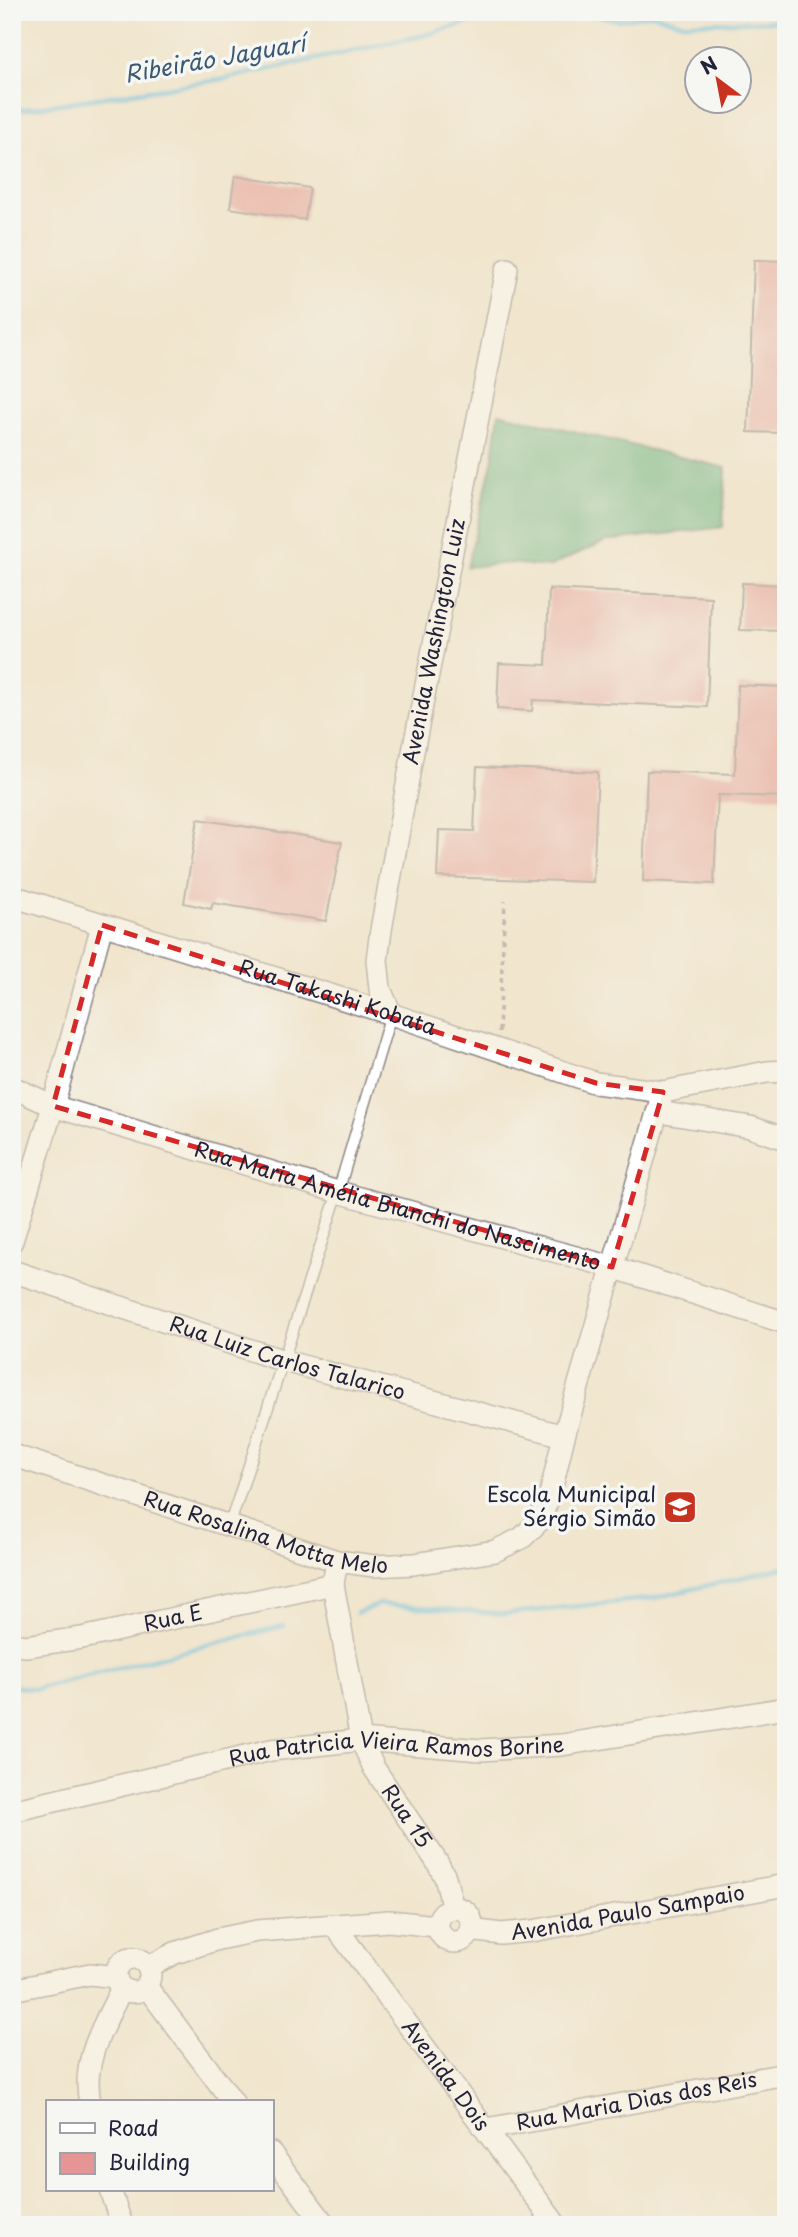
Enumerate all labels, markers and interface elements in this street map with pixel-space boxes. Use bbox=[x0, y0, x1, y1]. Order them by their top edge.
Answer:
water label: Ribeirão Jaguarí bbox=[122, 24, 312, 91]
north arrow bbox=[682, 46, 752, 116]
text: N bbox=[695, 49, 722, 81]
street label: Avenida Washington Luiz bbox=[393, 516, 472, 767]
street label: Rua Takashi Kobata bbox=[236, 950, 442, 1042]
street label: Rua Maria Amélia Bianchi do Nascimento bbox=[191, 1132, 605, 1277]
street label: Rua Luiz Carlos Talarico bbox=[166, 1306, 409, 1407]
place label: Escola Municipal Sérgio Simão bbox=[487, 1477, 656, 1533]
street label: Rua Rosalina Motta Melo bbox=[140, 1481, 388, 1580]
school or university icon: Escola Municipal Sérgio Simão bbox=[661, 1488, 699, 1526]
street label: Rua E bbox=[140, 1595, 205, 1638]
street label: Rua Patricia Vieira Ramos Borine bbox=[225, 1722, 565, 1773]
street label: Rua 15 bbox=[375, 1777, 441, 1854]
street label: Avenida Paulo Sampaio bbox=[510, 1875, 747, 1947]
street label: Avenida Dois bbox=[395, 2012, 499, 2137]
street label: Rua Maria Dias dos Reis bbox=[513, 2062, 759, 2137]
legend bbox=[46, 2100, 273, 2192]
text: Road bbox=[108, 2111, 159, 2143]
text: Building bbox=[108, 2145, 190, 2177]

